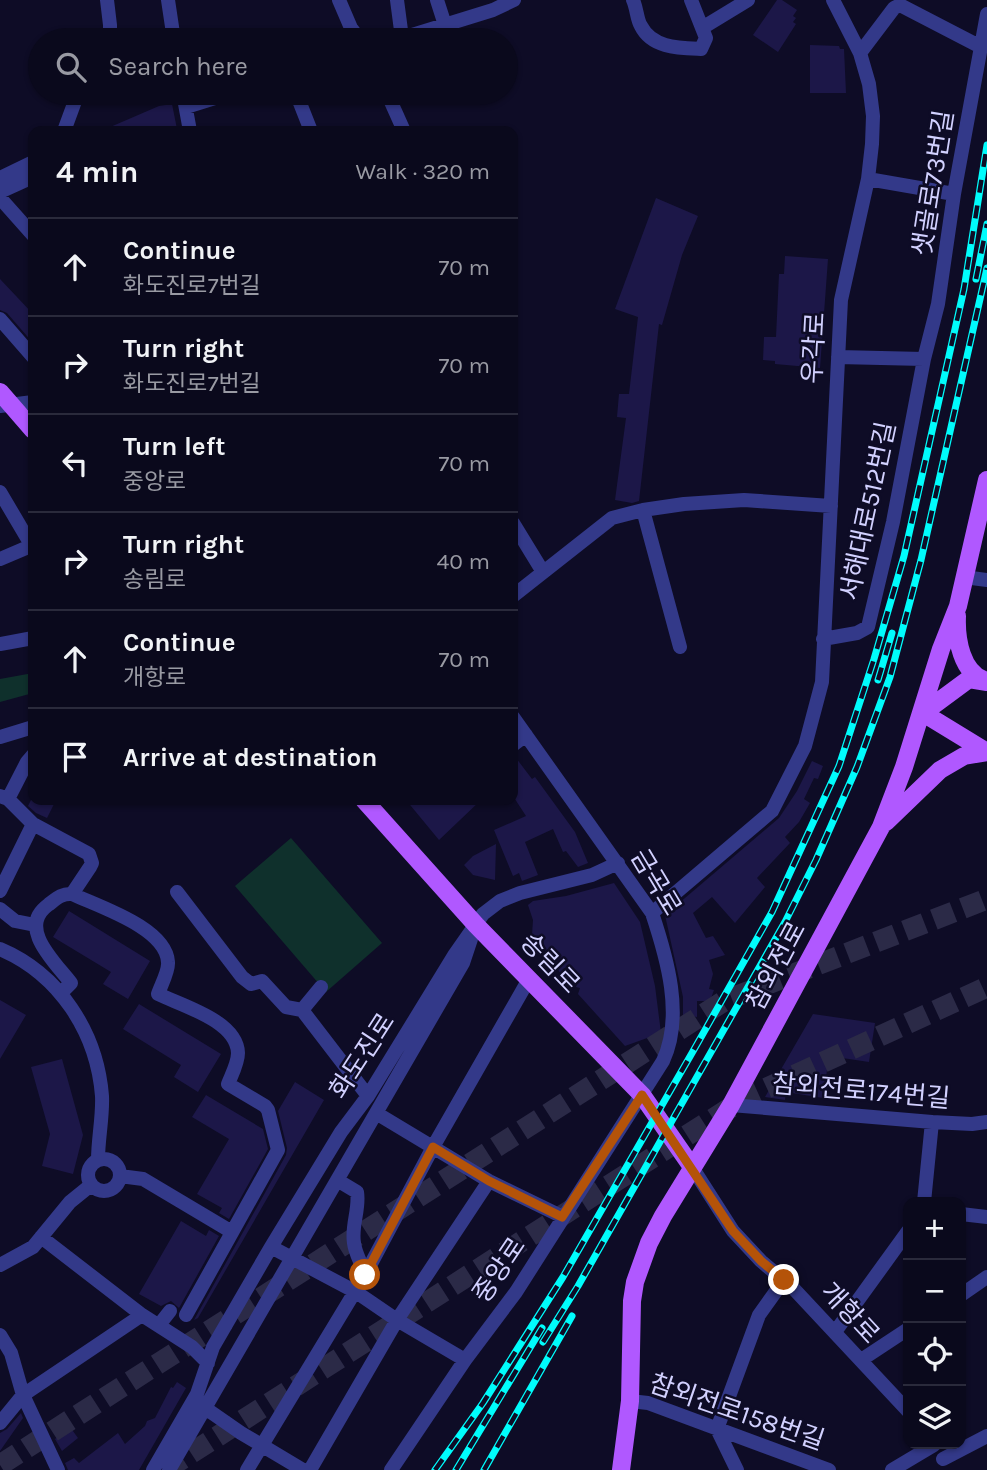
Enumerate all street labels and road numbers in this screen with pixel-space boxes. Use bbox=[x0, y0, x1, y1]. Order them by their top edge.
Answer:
street label: 샛골로73번길 bbox=[906, 108, 960, 258]
street label: 우각로 bbox=[797, 311, 831, 385]
street label: 서해대로512번길 bbox=[834, 419, 902, 603]
street label: 금곡로 bbox=[624, 843, 688, 921]
street label: 참외전로 bbox=[740, 916, 812, 1016]
street label: 송림로 bbox=[514, 926, 586, 1000]
street label: 화도진로 bbox=[323, 1007, 401, 1105]
street label: 참외전로174번길 bbox=[771, 1068, 951, 1114]
street label: 중앙로 bbox=[466, 1232, 532, 1308]
street label: 개항로 bbox=[814, 1276, 886, 1350]
street label: 참외전로158번길 bbox=[646, 1368, 828, 1456]

